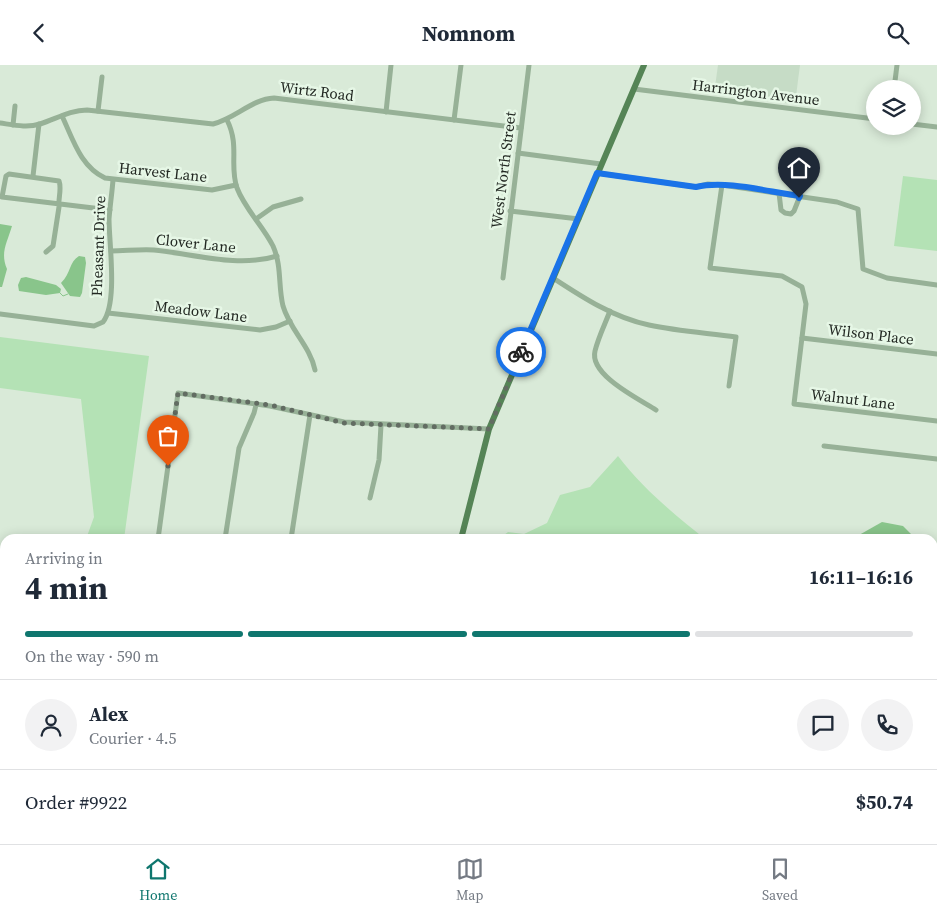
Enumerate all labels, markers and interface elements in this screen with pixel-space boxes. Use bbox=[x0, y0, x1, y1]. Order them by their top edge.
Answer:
text: Nomnom bbox=[422, 18, 515, 48]
icon: back bbox=[25, 19, 53, 47]
icon: search bbox=[884, 19, 912, 47]
street label: Harrington Avenue bbox=[691, 74, 821, 110]
street label: Wirtz Road bbox=[279, 76, 356, 106]
map controls bbox=[866, 80, 921, 135]
button: layers bbox=[866, 80, 921, 135]
street label: West North Street bbox=[485, 110, 521, 230]
pin bbox=[778, 147, 820, 198]
icon: home bbox=[785, 154, 813, 182]
street label: Harvest Lane bbox=[118, 157, 209, 187]
street label: Pheasant Drive bbox=[86, 195, 110, 297]
street label: Clover Lane bbox=[155, 228, 237, 258]
street label: Meadow Lane bbox=[153, 295, 249, 327]
street label: Wilson Place bbox=[827, 318, 915, 350]
courier bbox=[496, 327, 546, 377]
icon: bike bbox=[507, 338, 535, 366]
street label: Walnut Lane bbox=[810, 383, 897, 415]
pin bbox=[147, 415, 189, 466]
icon: bag bbox=[154, 422, 182, 450]
text: Arriving in bbox=[25, 547, 103, 569]
text: 16:11–16:16 bbox=[809, 564, 913, 590]
text: 4 min bbox=[25, 566, 108, 610]
text: On the way · 590 m bbox=[25, 645, 159, 667]
button: person bbox=[25, 699, 77, 751]
button: chat bbox=[797, 699, 849, 751]
button: phone bbox=[861, 699, 913, 751]
text: Alex bbox=[89, 701, 128, 727]
text: Courier · 4.5 bbox=[89, 727, 177, 749]
text: Order #9922 bbox=[25, 789, 127, 815]
text: $50.74 bbox=[856, 789, 913, 815]
tab: Home bbox=[139, 855, 177, 905]
tab: Map bbox=[456, 855, 484, 905]
tab: Saved bbox=[762, 855, 798, 905]

